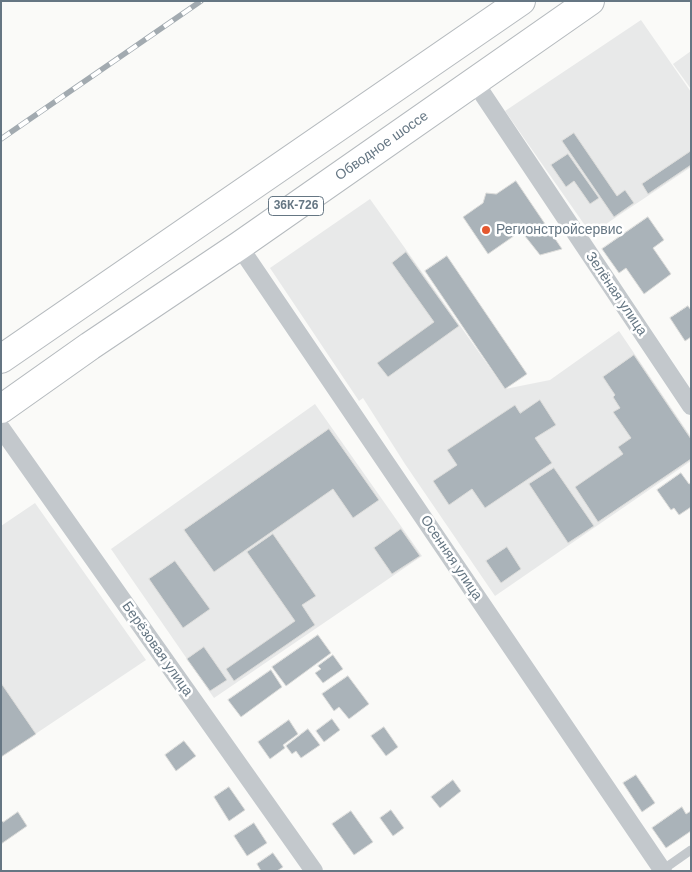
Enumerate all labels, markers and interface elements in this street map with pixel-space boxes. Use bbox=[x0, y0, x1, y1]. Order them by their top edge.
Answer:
street label: Обводное шоссе bbox=[332, 108, 432, 184]
road number: 36К-726 bbox=[268, 197, 324, 216]
place label: Регионстройсервис bbox=[496, 222, 623, 238]
marker: Регионстройсервис bbox=[480, 224, 492, 236]
street label: Зелёная улица bbox=[582, 249, 650, 339]
street label: Осенняя улица bbox=[416, 512, 486, 604]
street label: Берёзовая улица bbox=[118, 598, 196, 700]

